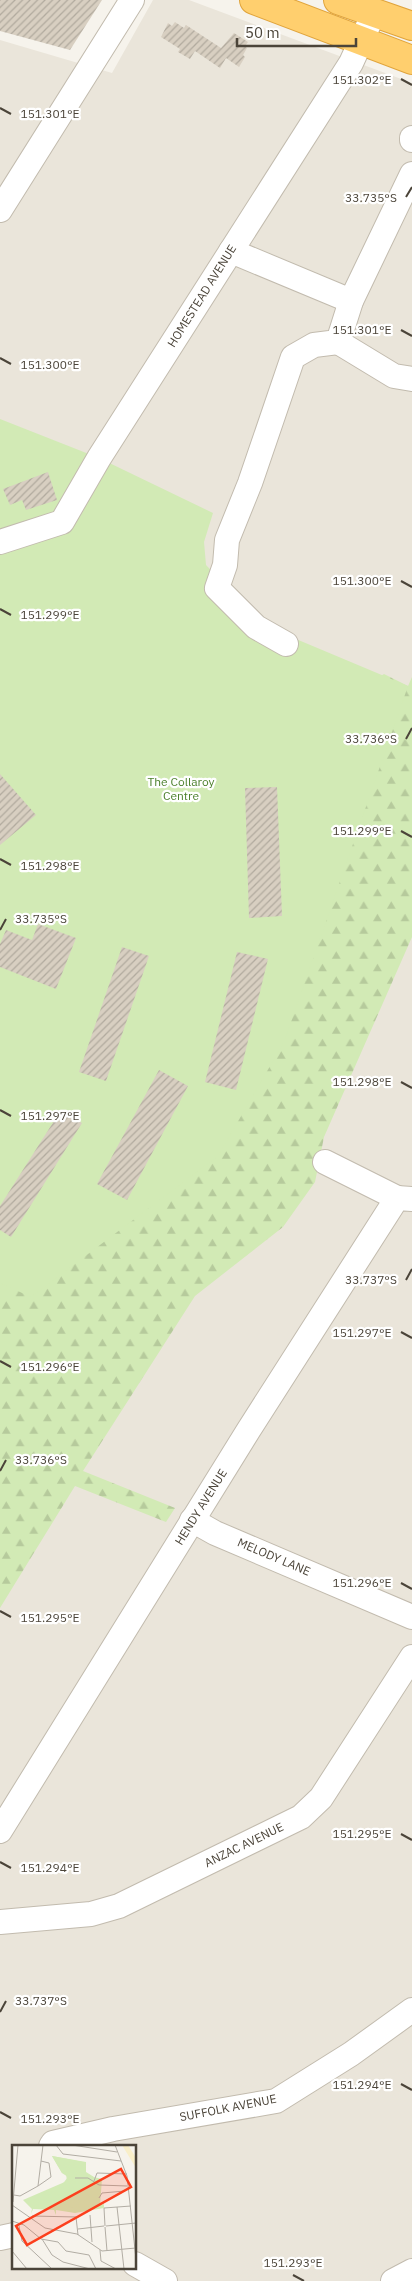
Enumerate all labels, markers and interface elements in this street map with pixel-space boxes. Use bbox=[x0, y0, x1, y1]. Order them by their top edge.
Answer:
scale bar bbox=[237, 15, 356, 47]
text: 50 m bbox=[245, 23, 280, 42]
text: 151.302°E bbox=[332, 72, 392, 87]
text: 151.301°E bbox=[20, 106, 80, 121]
text: 33.735°S bbox=[345, 190, 397, 205]
street label: HOMESTEAD AVENUE bbox=[164, 242, 239, 350]
text: 151.301°E bbox=[332, 322, 392, 337]
text: 151.300°E bbox=[20, 357, 80, 372]
text: 151.300°E bbox=[332, 573, 392, 588]
text: 151.299°E bbox=[20, 607, 80, 622]
text: 33.736°S bbox=[345, 731, 397, 746]
park label: The Collaroy Centre bbox=[147, 774, 215, 803]
text: 151.299°E bbox=[332, 823, 392, 838]
text: 151.298°E bbox=[20, 858, 80, 873]
text: 33.735°S bbox=[15, 911, 67, 926]
text: 151.298°E bbox=[332, 1074, 392, 1089]
text: 151.297°E bbox=[20, 1108, 80, 1123]
text: 33.737°S bbox=[345, 1272, 397, 1287]
text: 151.297°E bbox=[332, 1325, 392, 1340]
text: 151.296°E bbox=[20, 1359, 80, 1374]
text: 33.736°S bbox=[15, 1452, 67, 1467]
street label: HENDY AVENUE bbox=[171, 1466, 230, 1547]
street label: MELODY LANE bbox=[235, 1534, 313, 1579]
text: 151.296°E bbox=[332, 1575, 392, 1590]
text: 151.295°E bbox=[20, 1610, 80, 1625]
street label: ANZAC AVENUE bbox=[202, 1819, 286, 1870]
text: 151.295°E bbox=[332, 1826, 392, 1841]
text: 151.294°E bbox=[20, 1860, 80, 1875]
text: 33.737°S bbox=[15, 1993, 67, 2008]
text: 151.294°E bbox=[332, 2077, 392, 2092]
street label: SUFFOLK AVENUE bbox=[178, 2091, 278, 2124]
text: 151.293°E bbox=[20, 2111, 80, 2126]
inset map bbox=[12, 2145, 136, 2268]
text: 151.293°E bbox=[263, 2255, 323, 2270]

